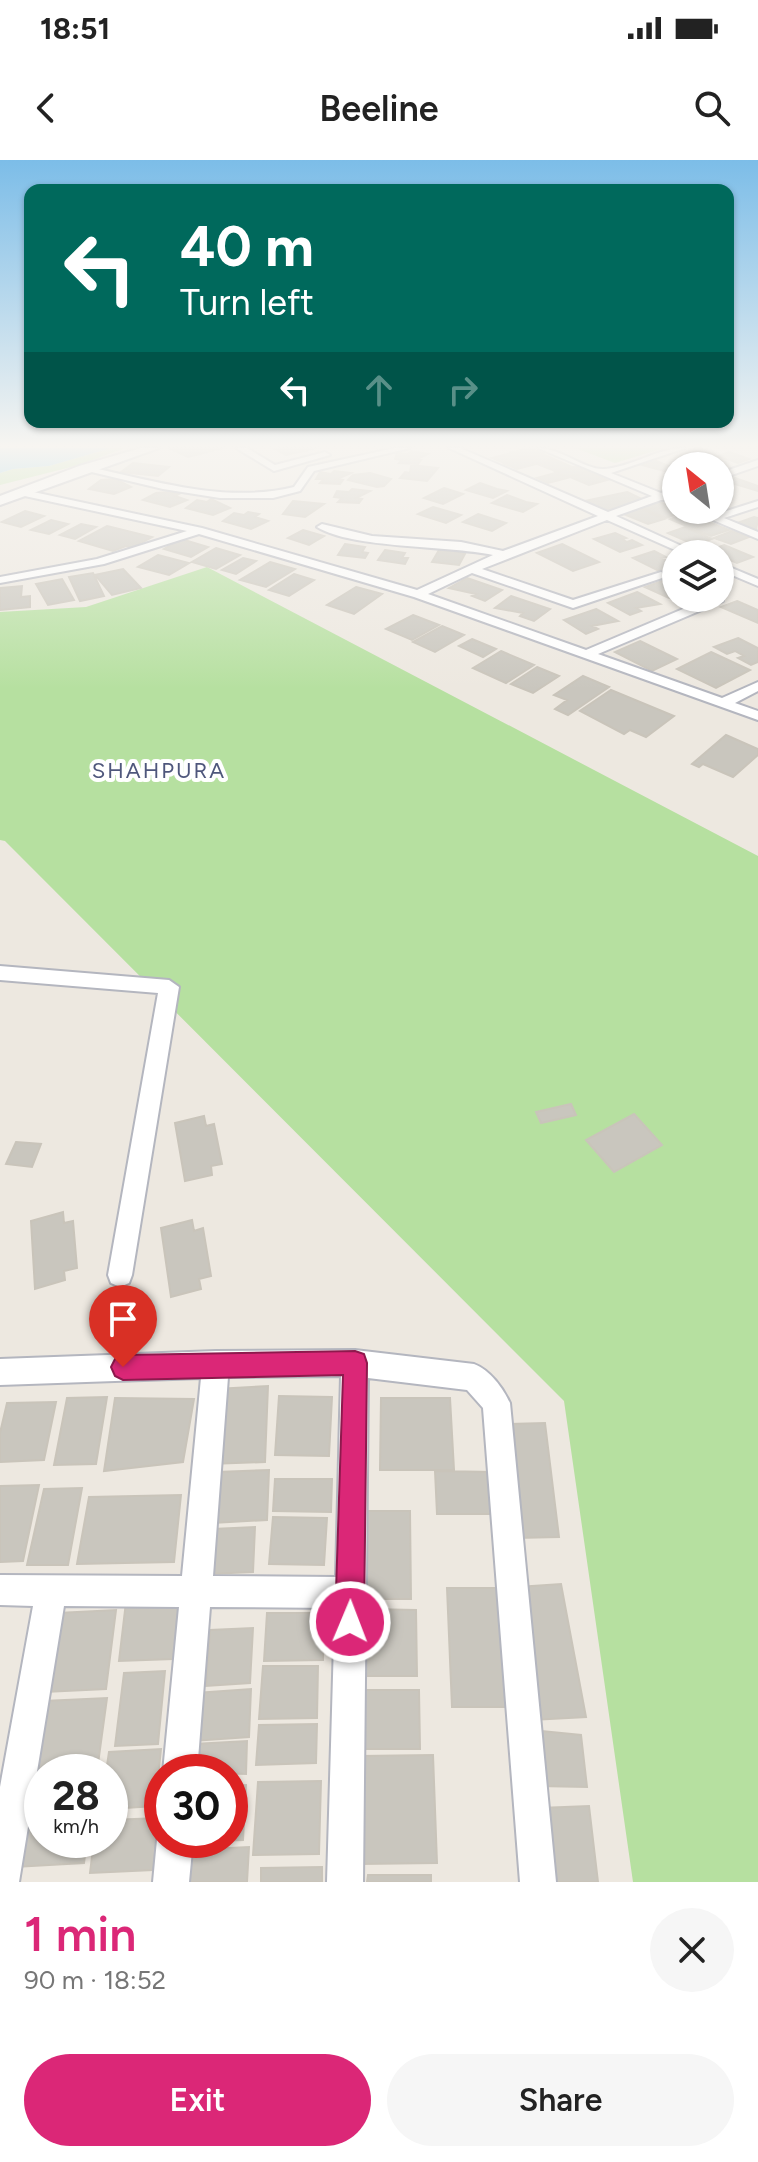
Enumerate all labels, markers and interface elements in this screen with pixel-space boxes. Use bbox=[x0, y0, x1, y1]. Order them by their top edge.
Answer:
text: 18:51 bbox=[40, 10, 110, 47]
icon: back bbox=[24, 86, 68, 130]
icon: search bbox=[690, 86, 734, 130]
text: Beeline bbox=[319, 87, 439, 130]
text: 40 m bbox=[180, 213, 314, 280]
icon: left bbox=[48, 216, 152, 320]
text: Turn left bbox=[180, 281, 314, 324]
icon: left bbox=[273, 368, 317, 412]
icon: ahead bbox=[357, 368, 401, 412]
icon: right bbox=[441, 368, 485, 412]
north arrow bbox=[662, 452, 734, 524]
map controls bbox=[662, 452, 734, 612]
button: layers bbox=[662, 540, 734, 612]
district label: SHAHPURA bbox=[92, 757, 226, 784]
pin bbox=[89, 1285, 157, 1367]
icon: arrive bbox=[101, 1297, 145, 1341]
position arrow bbox=[308, 1580, 392, 1664]
speed limit sign: 30 bbox=[144, 1754, 248, 1858]
text: 28 bbox=[52, 1772, 100, 1820]
text: km/h bbox=[53, 1814, 99, 1838]
text: 1 min bbox=[24, 1905, 136, 1963]
button: close bbox=[650, 1908, 734, 1992]
text: 90 m · 18:52 bbox=[24, 1964, 166, 1996]
button: Exit bbox=[24, 2054, 371, 2146]
button: Share bbox=[387, 2054, 734, 2146]

